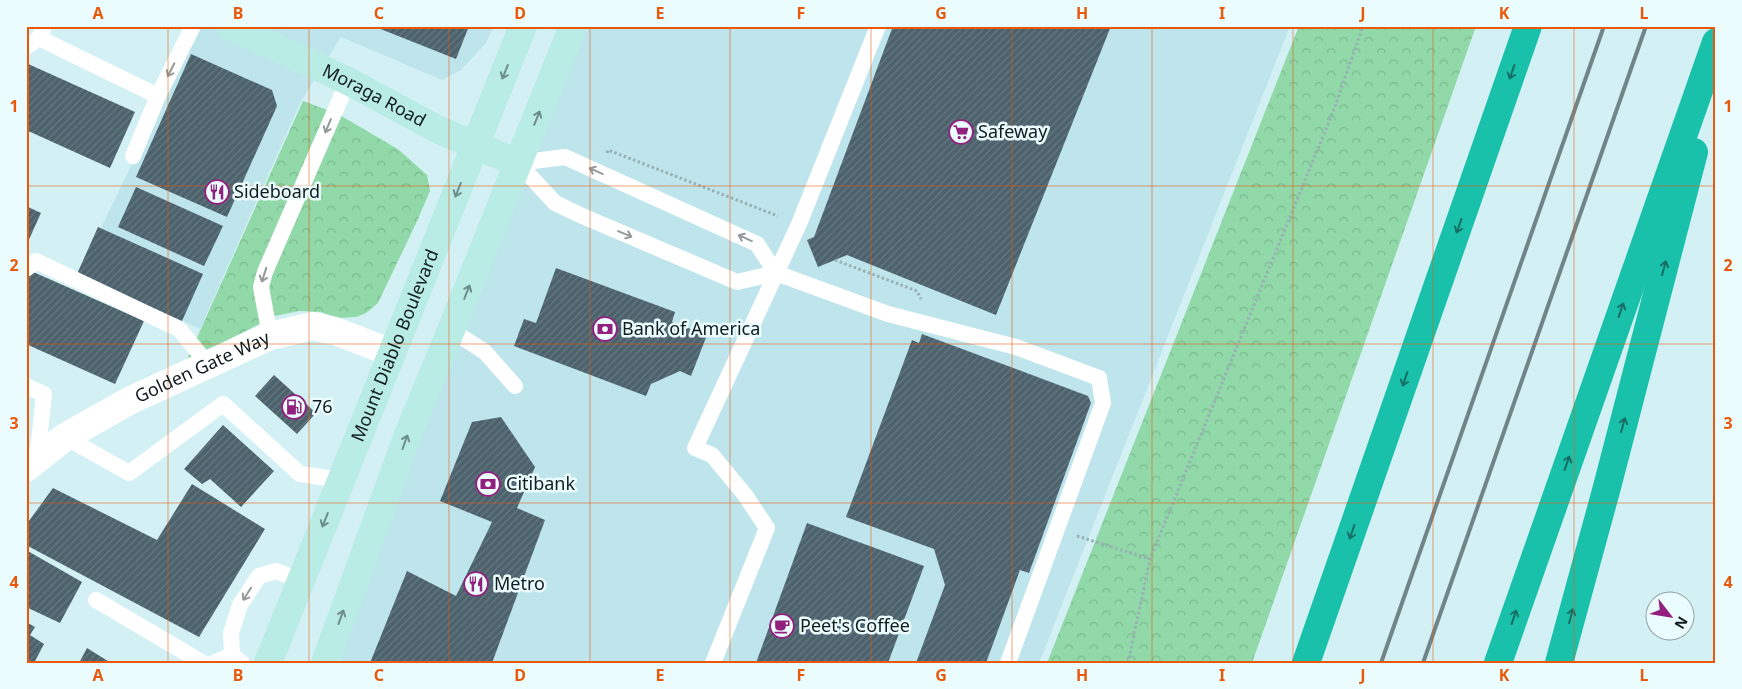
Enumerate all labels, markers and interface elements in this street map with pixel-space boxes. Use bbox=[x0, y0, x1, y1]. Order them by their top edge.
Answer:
text: A bbox=[92, 2, 104, 24]
text: B bbox=[233, 2, 243, 24]
text: C bbox=[374, 2, 384, 24]
text: D bbox=[514, 2, 526, 24]
text: E bbox=[656, 2, 665, 24]
text: F bbox=[797, 2, 805, 24]
text: G bbox=[935, 2, 947, 24]
text: H bbox=[1076, 2, 1088, 24]
text: I bbox=[1219, 2, 1225, 24]
text: J bbox=[1358, 2, 1366, 24]
text: K bbox=[1499, 2, 1510, 24]
text: L bbox=[1640, 2, 1649, 24]
street label: Moraga Road bbox=[319, 58, 430, 132]
one-way arrow bbox=[166, 62, 175, 77]
one-way arrow bbox=[500, 63, 509, 79]
one-way arrow bbox=[1507, 64, 1516, 80]
text: 1 bbox=[9, 95, 19, 117]
text: 1 bbox=[1723, 95, 1733, 117]
one-way arrow bbox=[532, 111, 542, 126]
one-way arrow bbox=[322, 118, 332, 133]
supermarket icon: Safeway bbox=[948, 119, 974, 145]
place label: Safeway bbox=[978, 119, 1048, 143]
one-way arrow bbox=[589, 166, 604, 176]
restaurant icon: Sideboard bbox=[204, 179, 230, 205]
place label: Sideboard bbox=[234, 179, 320, 203]
one-way arrow bbox=[452, 183, 461, 198]
one-way arrow bbox=[1454, 217, 1463, 233]
one-way arrow bbox=[617, 230, 632, 240]
one-way arrow bbox=[737, 232, 752, 242]
street label: Mount Diablo Boulevard bbox=[345, 245, 443, 445]
text: 2 bbox=[9, 254, 19, 276]
text: 2 bbox=[1723, 254, 1733, 276]
one-way arrow bbox=[1660, 260, 1669, 276]
one-way arrow bbox=[259, 267, 268, 282]
one-way arrow bbox=[462, 285, 472, 300]
one-way arrow bbox=[1617, 303, 1626, 318]
bank icon: Bank of America bbox=[592, 316, 618, 342]
place label: Bank of America bbox=[622, 316, 760, 340]
street label: Golden Gate Way bbox=[131, 324, 274, 408]
one-way arrow bbox=[1400, 371, 1409, 386]
fuel station icon: 76 bbox=[281, 394, 307, 420]
place label: 76 bbox=[312, 394, 333, 418]
text: 3 bbox=[9, 412, 19, 434]
text: 3 bbox=[1723, 412, 1733, 434]
one-way arrow bbox=[1619, 418, 1628, 434]
one-way arrow bbox=[401, 435, 410, 451]
one-way arrow bbox=[1563, 456, 1572, 472]
bank icon: Citibank bbox=[475, 471, 501, 497]
place label: Citibank bbox=[506, 471, 575, 495]
one-way arrow bbox=[320, 512, 330, 527]
one-way arrow bbox=[1346, 524, 1356, 540]
text: 4 bbox=[9, 571, 19, 593]
restaurant icon: Metro bbox=[463, 571, 489, 597]
place label: Metro bbox=[494, 571, 545, 595]
text: 4 bbox=[1723, 571, 1733, 593]
one-way arrow bbox=[242, 587, 252, 601]
north arrow bbox=[1644, 592, 1694, 642]
one-way arrow bbox=[1567, 608, 1576, 624]
one-way arrow bbox=[1510, 609, 1519, 625]
one-way arrow bbox=[337, 610, 346, 625]
cafe icon: Peet's Coffee bbox=[769, 613, 795, 639]
place label: Peet's Coffee bbox=[800, 613, 910, 637]
text: N bbox=[1670, 613, 1693, 633]
text: A bbox=[92, 664, 104, 686]
text: B bbox=[233, 664, 243, 686]
text: C bbox=[374, 664, 384, 686]
text: D bbox=[514, 664, 526, 686]
text: E bbox=[656, 664, 665, 686]
text: F bbox=[797, 664, 805, 686]
text: G bbox=[935, 664, 947, 686]
text: H bbox=[1076, 664, 1088, 686]
text: I bbox=[1219, 664, 1225, 686]
text: J bbox=[1358, 664, 1366, 686]
text: K bbox=[1499, 664, 1510, 686]
text: L bbox=[1640, 664, 1649, 686]

